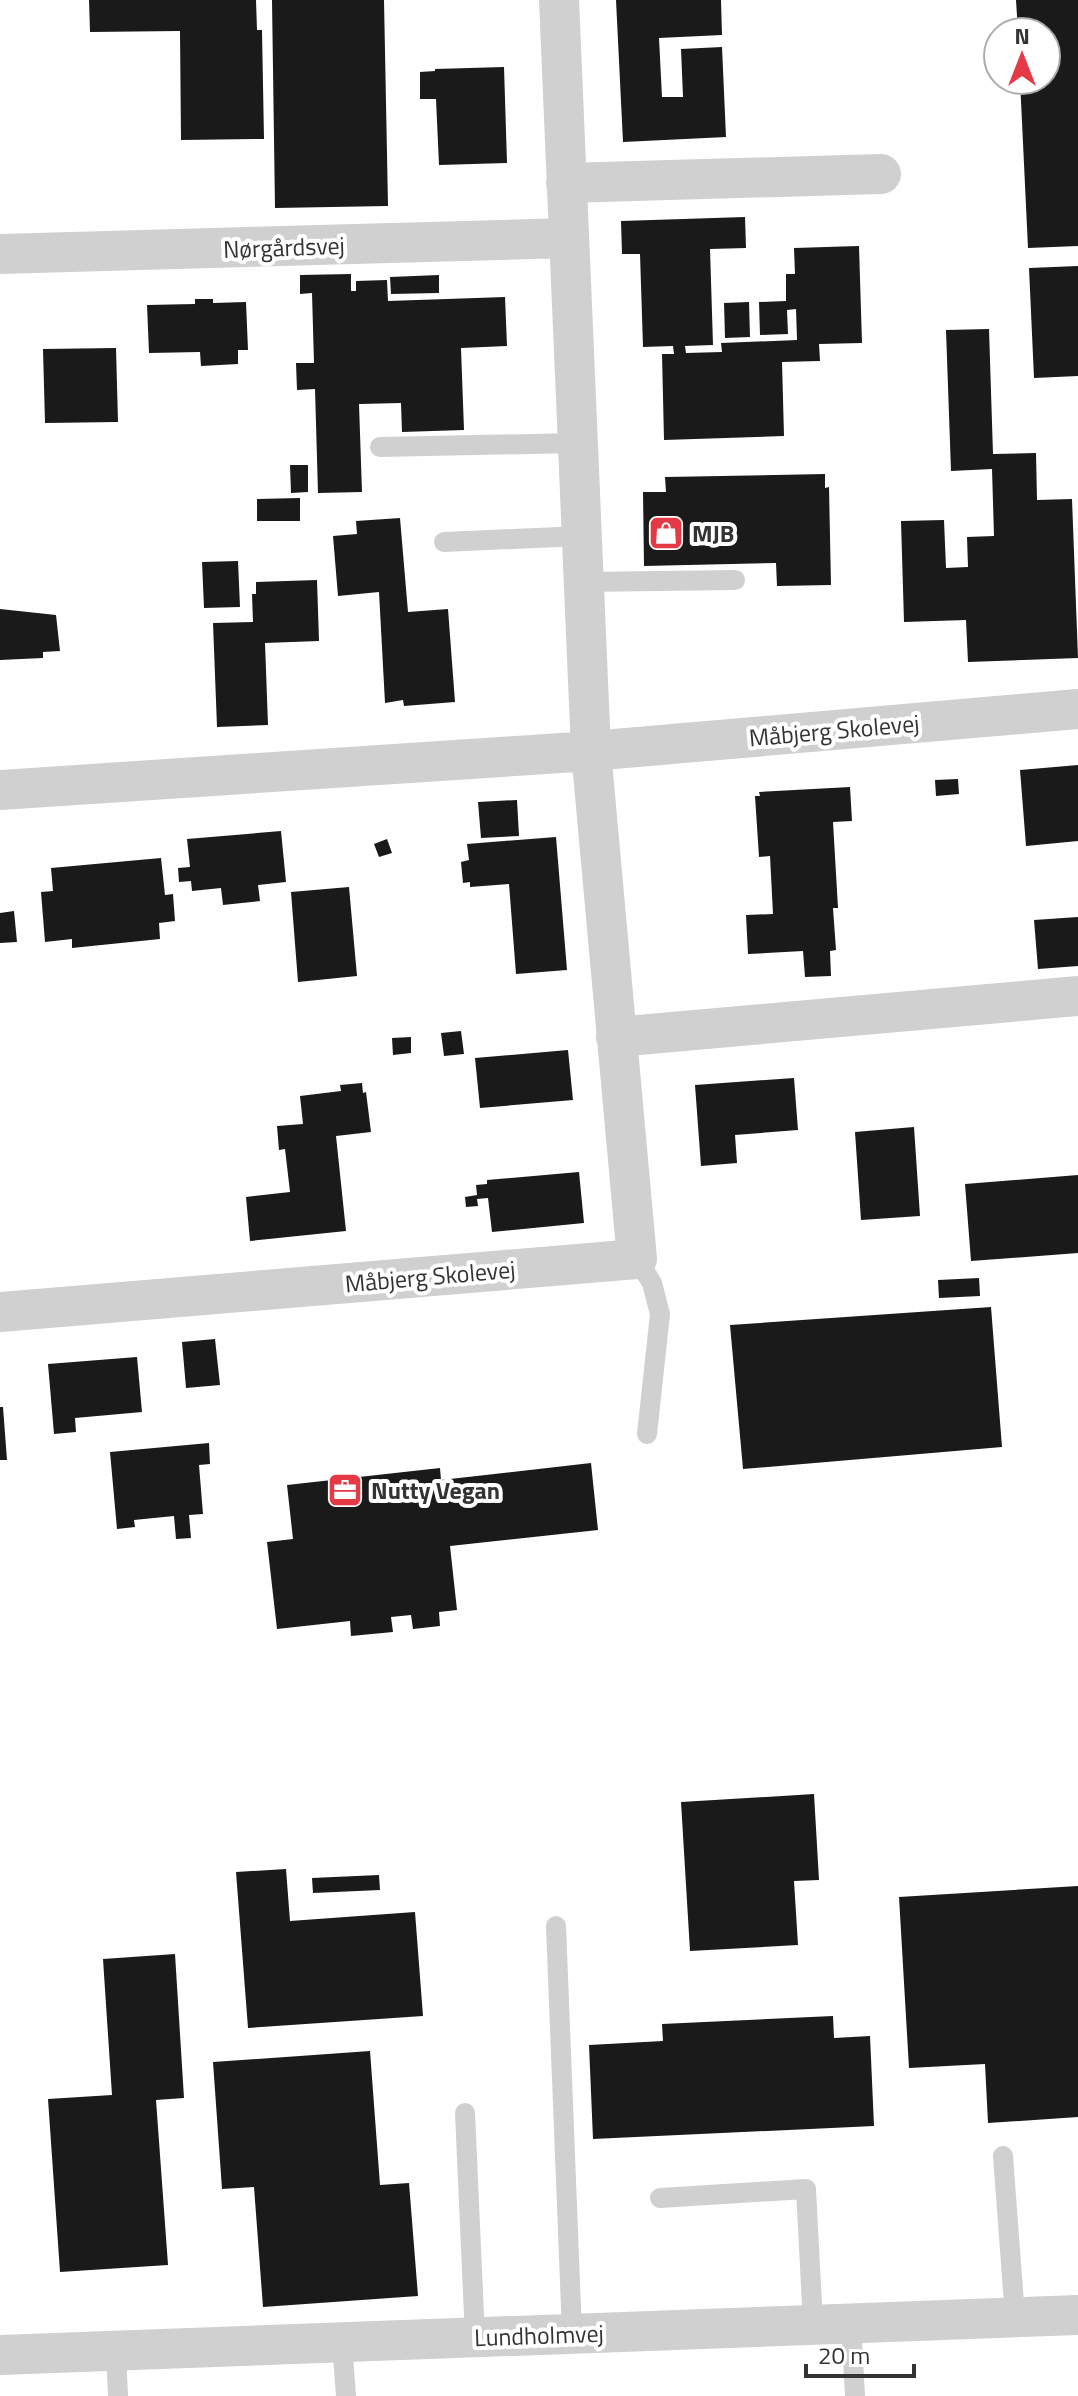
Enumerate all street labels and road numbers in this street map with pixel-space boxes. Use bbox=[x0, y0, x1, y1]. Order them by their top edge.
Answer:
street label: Nørgårdsvej bbox=[223, 227, 345, 267]
street label: Måbjerg Skolevej bbox=[747, 705, 921, 755]
street label: Måbjerg Skolevej bbox=[343, 1251, 517, 1301]
street label: Lundholmvej bbox=[474, 2315, 604, 2355]

